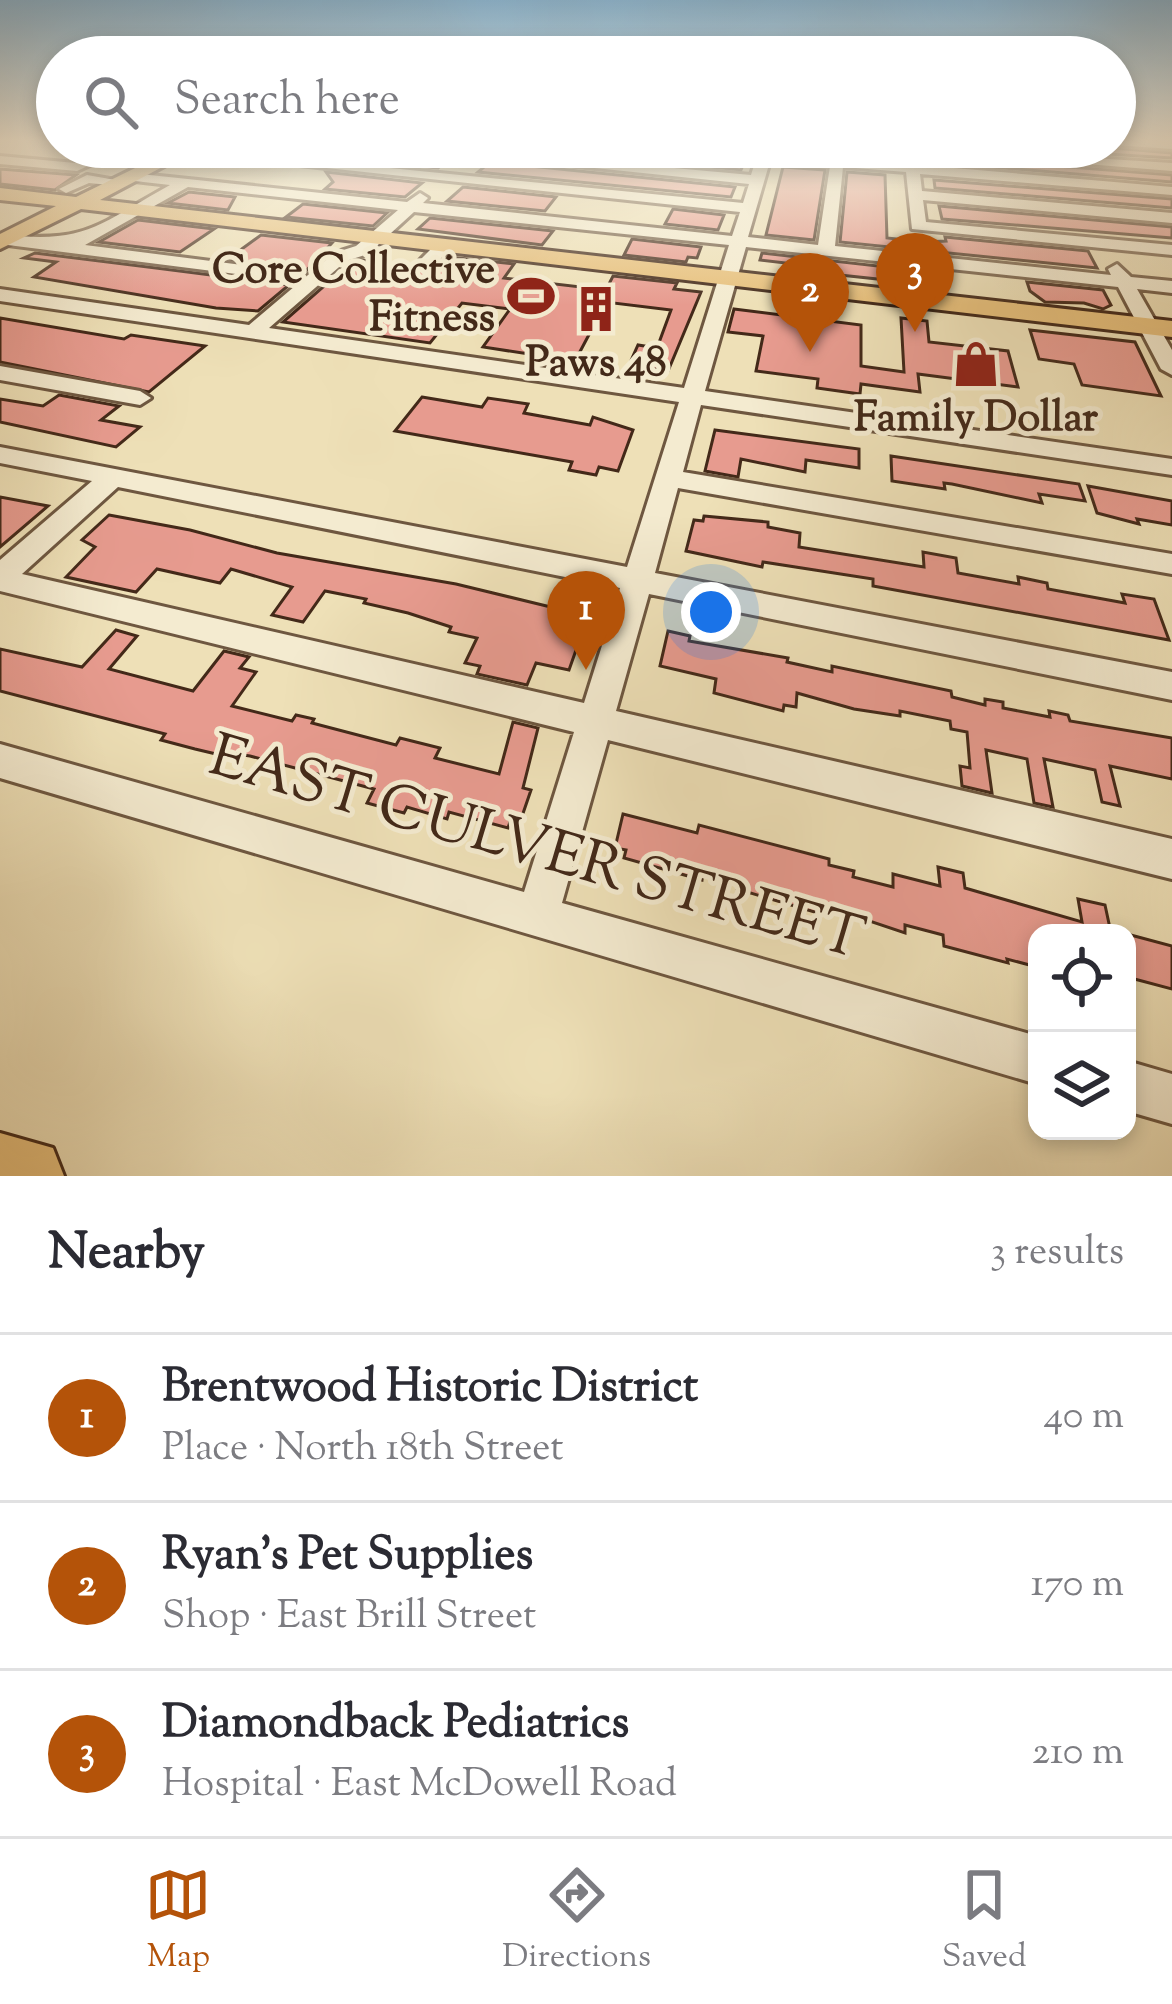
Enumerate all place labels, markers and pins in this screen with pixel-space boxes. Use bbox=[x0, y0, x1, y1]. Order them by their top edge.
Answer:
pin: 3 bbox=[876, 233, 954, 332]
place label: Core Collective Fitness bbox=[212, 242, 495, 350]
pin: 2 bbox=[771, 253, 849, 352]
sports icon: Core Collective Fitness bbox=[506, 271, 556, 321]
building icon: Paws 48 bbox=[571, 284, 621, 334]
place label: Paws 48 bbox=[526, 335, 666, 395]
shop icon: Family Dollar bbox=[951, 339, 1001, 389]
place label: Family Dollar bbox=[854, 390, 1098, 450]
pin: 1 bbox=[547, 571, 625, 670]

